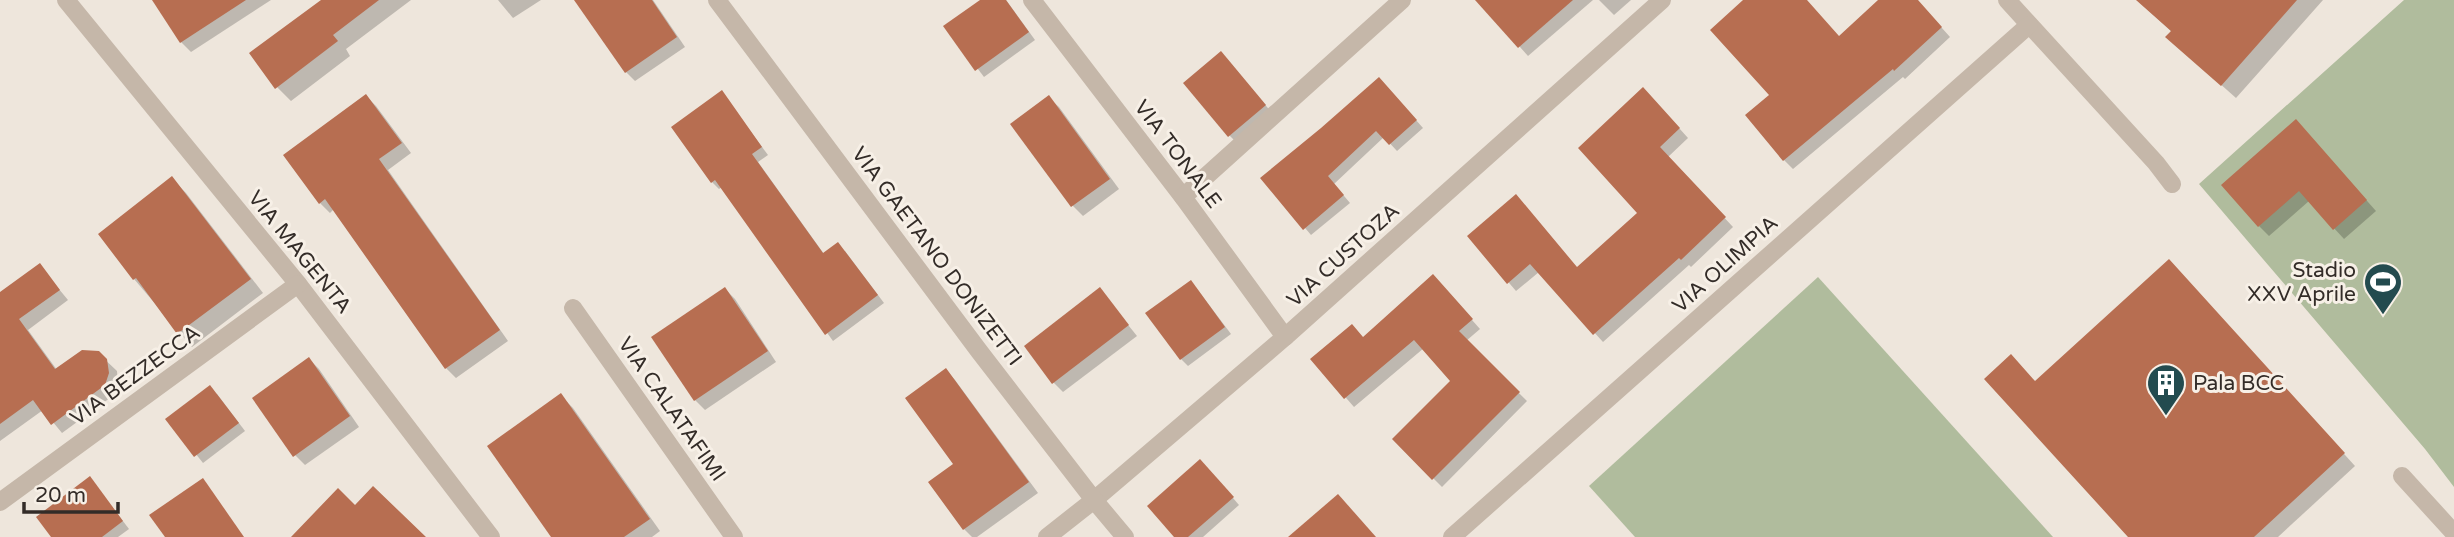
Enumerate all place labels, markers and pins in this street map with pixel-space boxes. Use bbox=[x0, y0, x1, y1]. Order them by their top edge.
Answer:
place label: Stadio XXV Aprile bbox=[2247, 258, 2356, 307]
sports icon: Stadio XXV Aprile bbox=[2362, 261, 2404, 316]
building icon: Pala BCC bbox=[2145, 362, 2187, 417]
place label: Pala BCC bbox=[2193, 371, 2284, 396]

